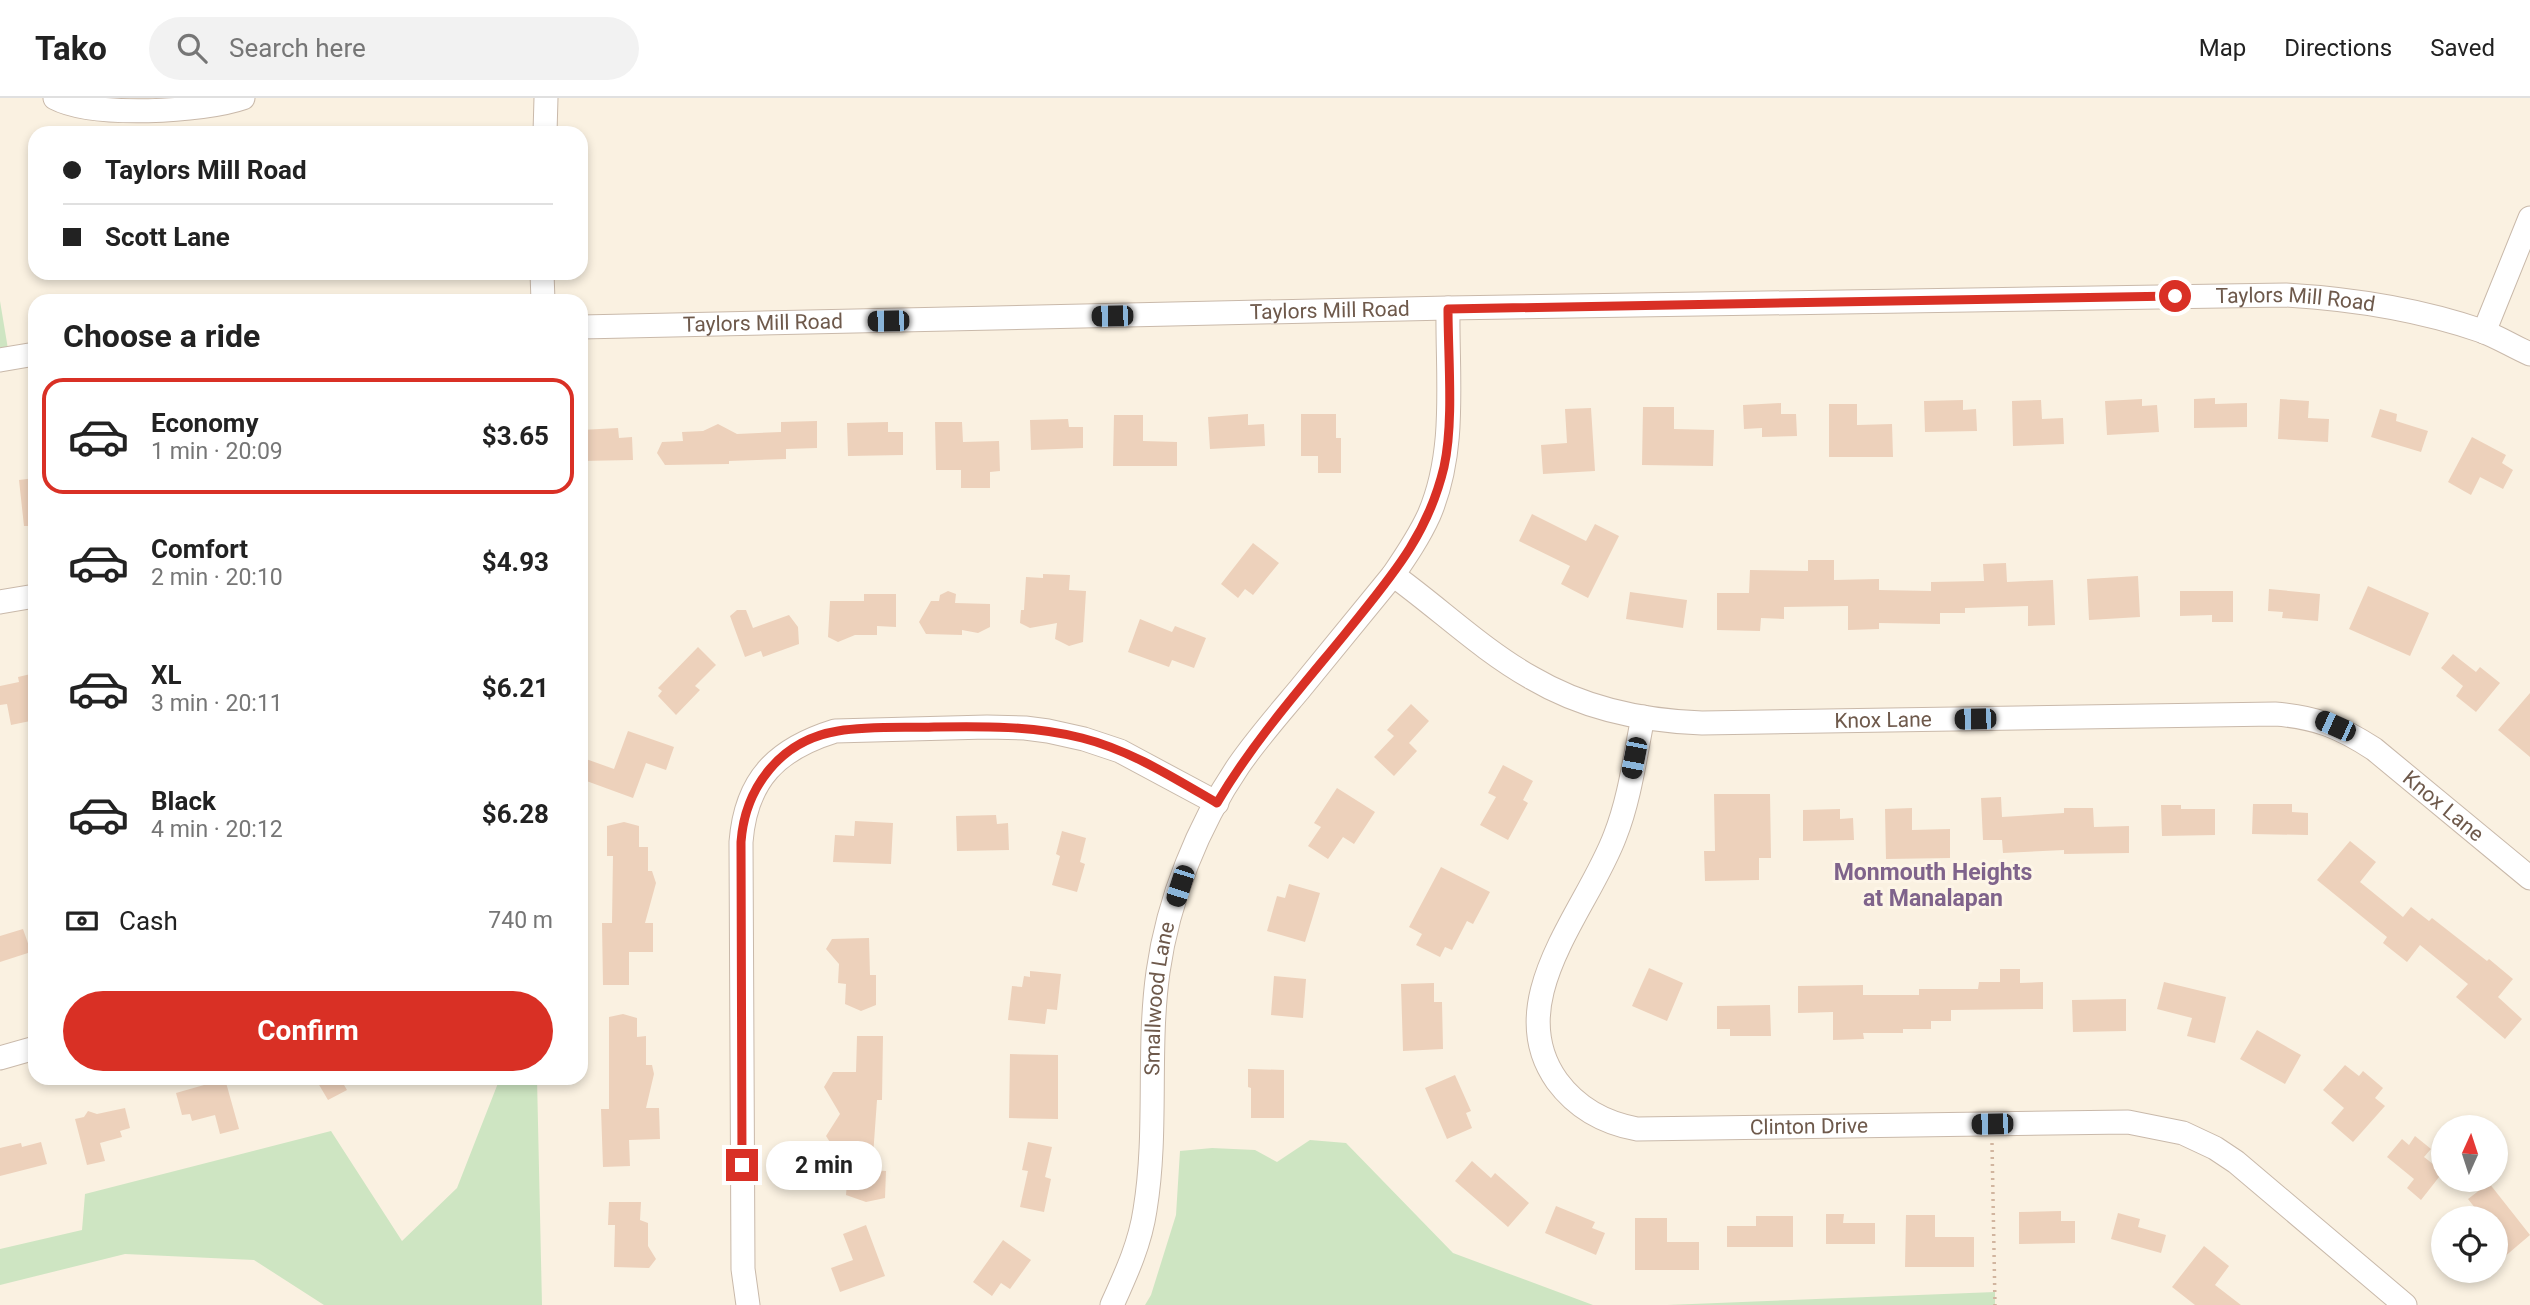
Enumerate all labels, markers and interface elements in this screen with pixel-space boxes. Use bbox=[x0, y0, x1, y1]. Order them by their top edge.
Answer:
search box bbox=[149, 17, 639, 80]
text: Tako bbox=[35, 29, 107, 68]
icon: search bbox=[173, 29, 211, 67]
text: Search here bbox=[229, 33, 366, 63]
text: Map bbox=[2199, 34, 2246, 62]
text: Directions bbox=[2284, 34, 2392, 62]
text: Saved bbox=[2430, 34, 2495, 62]
text: Taylors Mill Road bbox=[105, 155, 307, 185]
text: Scott Lane bbox=[105, 222, 230, 252]
route start bbox=[2159, 280, 2191, 312]
street label: Taylors Mill Road bbox=[2216, 283, 2377, 316]
street label: Taylors Mill Road bbox=[1250, 297, 1410, 324]
car bbox=[1091, 305, 1134, 327]
street label: Taylors Mill Road bbox=[683, 309, 843, 337]
car bbox=[867, 310, 910, 332]
text: Choose a ride bbox=[63, 317, 260, 355]
icon: car bbox=[67, 405, 130, 468]
text: Economy bbox=[151, 408, 258, 438]
text: $3.65 bbox=[482, 421, 549, 451]
text: 1 min · 20:09 bbox=[151, 438, 283, 465]
icon: car bbox=[67, 531, 130, 594]
text: Comfort bbox=[151, 534, 248, 564]
text: $4.93 bbox=[482, 547, 549, 577]
text: 2 min · 20:10 bbox=[151, 564, 283, 591]
icon: car bbox=[67, 657, 130, 720]
text: XL bbox=[151, 660, 182, 690]
text: $6.21 bbox=[482, 673, 549, 703]
text: 3 min · 20:11 bbox=[151, 690, 283, 717]
street label: Knox Lane bbox=[1834, 707, 1932, 733]
car bbox=[1954, 708, 1997, 730]
car bbox=[2312, 708, 2359, 744]
car bbox=[1620, 735, 1649, 781]
street label: Knox Lane bbox=[2398, 766, 2488, 847]
icon: car bbox=[67, 783, 130, 846]
text: Black bbox=[151, 786, 216, 816]
text: $6.28 bbox=[482, 799, 549, 829]
text: 4 min · 20:12 bbox=[151, 816, 283, 843]
district label: Monmouth Heights at Manalapan bbox=[1834, 859, 2032, 912]
car bbox=[1164, 863, 1197, 909]
icon: cash bbox=[63, 902, 101, 940]
text: Cash bbox=[119, 906, 178, 936]
text: 740 m bbox=[488, 907, 553, 934]
street label: Smallwood Lane bbox=[1140, 919, 1180, 1076]
button: Confirm bbox=[63, 991, 553, 1071]
car bbox=[1971, 1113, 2014, 1135]
street label: Clinton Drive bbox=[1750, 1114, 1868, 1139]
north arrow bbox=[2431, 1115, 2508, 1192]
map controls bbox=[2431, 1115, 2508, 1283]
callout: 2 min bbox=[766, 1140, 882, 1190]
route end bbox=[726, 1149, 758, 1181]
text: 2 min bbox=[795, 1152, 853, 1179]
button: locate bbox=[2431, 1206, 2508, 1283]

